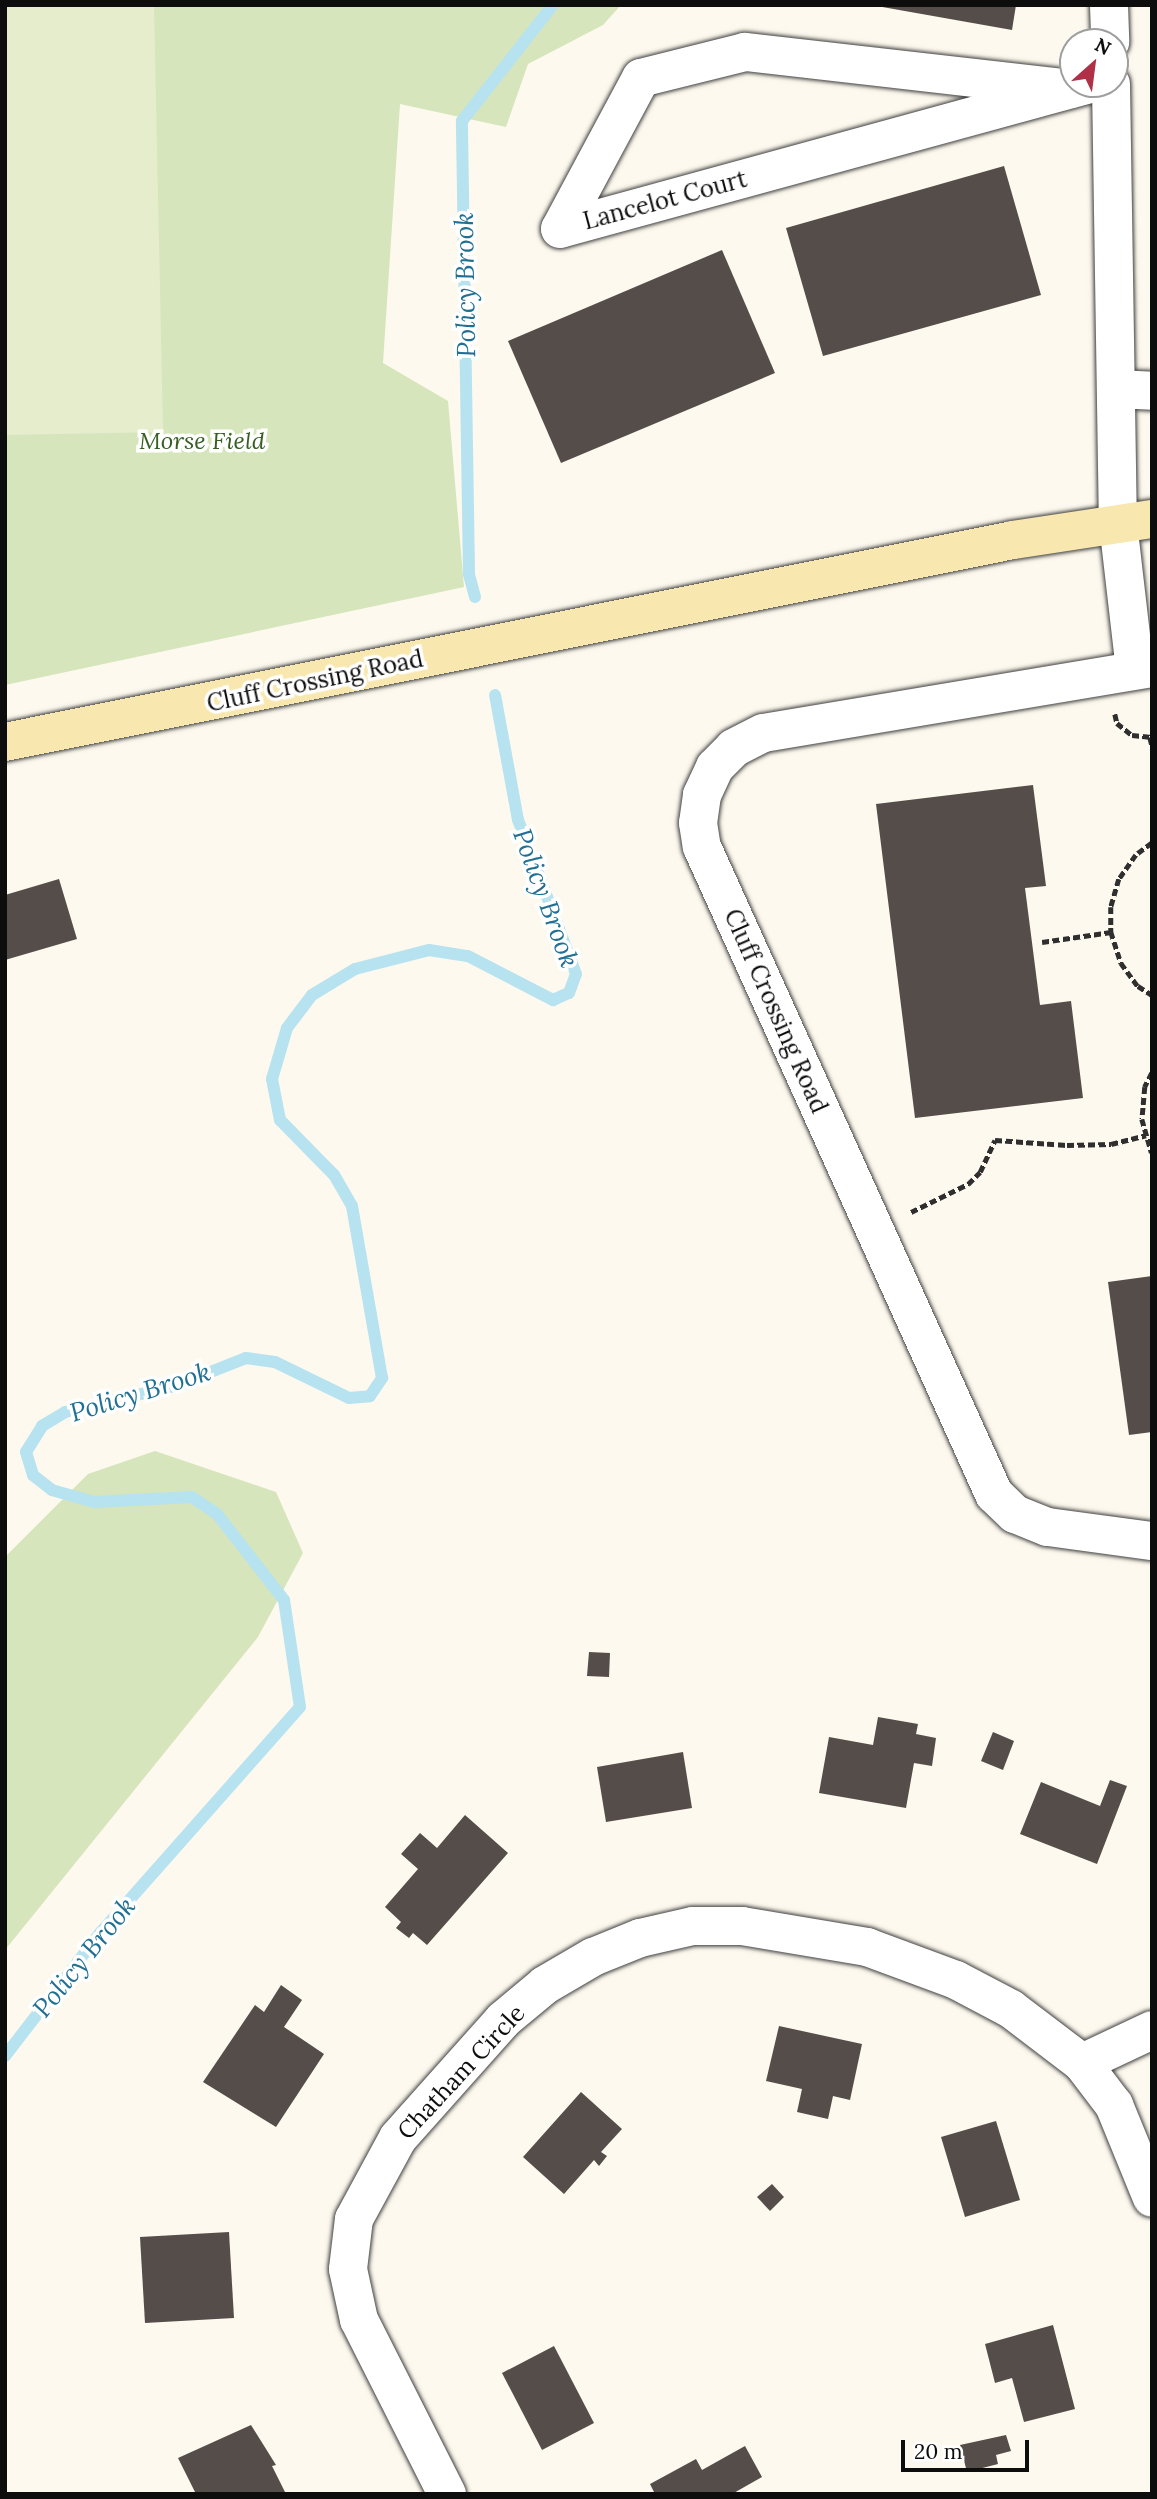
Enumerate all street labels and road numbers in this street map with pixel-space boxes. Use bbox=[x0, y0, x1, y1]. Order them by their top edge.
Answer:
street label: Lancelot Court bbox=[580, 164, 750, 236]
street label: Cluff Crossing Road bbox=[204, 644, 426, 718]
street label: Cluff Crossing Road bbox=[718, 905, 834, 1117]
street label: Chatham Circle bbox=[391, 1999, 531, 2145]

